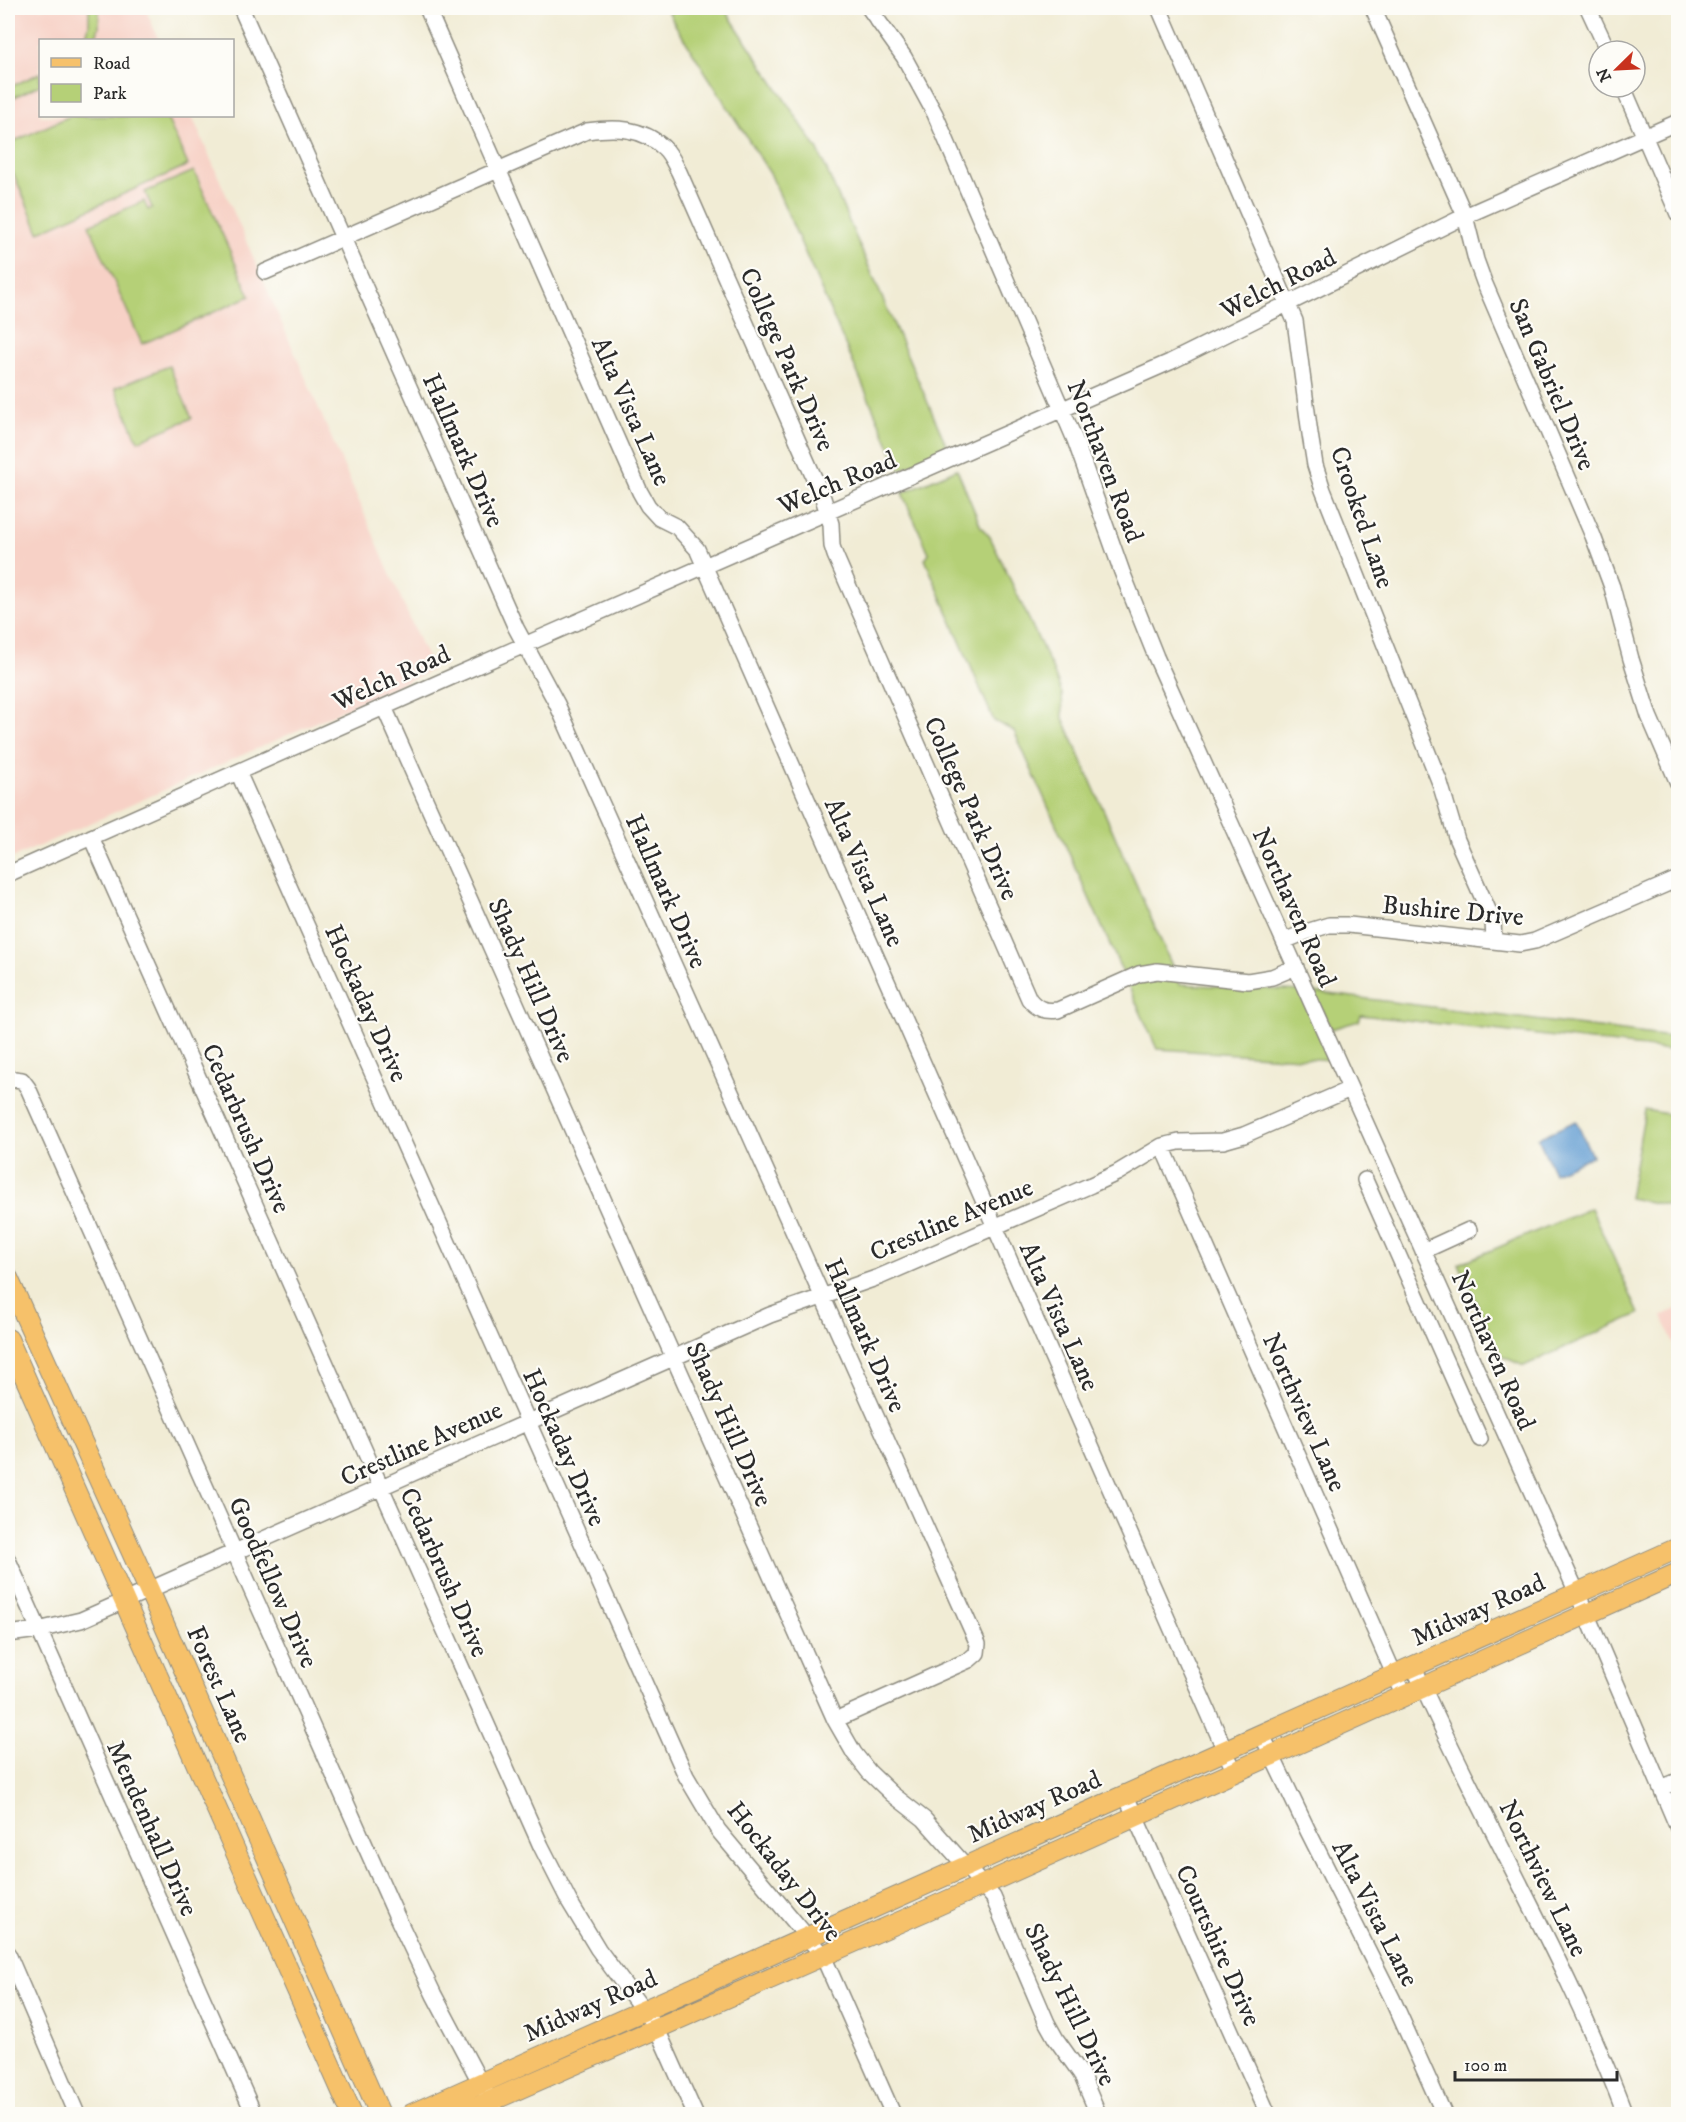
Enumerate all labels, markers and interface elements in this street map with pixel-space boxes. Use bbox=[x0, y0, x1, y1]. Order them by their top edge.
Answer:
legend bbox=[39, 39, 234, 117]
north arrow bbox=[1587, 39, 1647, 99]
text: Road bbox=[93, 53, 130, 75]
text: N bbox=[1592, 65, 1616, 85]
text: Park bbox=[93, 83, 127, 105]
street label: Welch Road bbox=[1214, 241, 1342, 328]
street label: College Park Drive bbox=[731, 263, 842, 456]
street label: San Gabriel Drive bbox=[1501, 294, 1603, 476]
street label: Alta Vista Lane bbox=[583, 332, 678, 491]
street label: Hallmark Drive bbox=[414, 369, 511, 533]
street label: Northaven Road bbox=[1059, 376, 1151, 547]
street label: Crooked Lane bbox=[1322, 442, 1401, 593]
street label: Welch Road bbox=[773, 444, 902, 523]
street label: Welch Road bbox=[327, 638, 456, 719]
street label: College Park Drive bbox=[915, 712, 1026, 905]
street label: Alta Vista Lane bbox=[816, 793, 911, 952]
street label: Hallmark Drive bbox=[617, 810, 714, 974]
street label: Northaven Road bbox=[1244, 823, 1344, 992]
street label: Bushire Drive bbox=[1381, 889, 1525, 934]
street label: Shady Hill Drive bbox=[480, 893, 582, 1068]
street label: Hockaday Drive bbox=[316, 920, 415, 1087]
street label: Cedarbrush Drive bbox=[194, 1039, 298, 1218]
street label: Crestline Avenue bbox=[865, 1171, 1038, 1270]
street label: Alta Vista Lane bbox=[1011, 1237, 1106, 1396]
street label: Hallmark Drive bbox=[816, 1254, 913, 1418]
street label: Northaven Road bbox=[1443, 1266, 1543, 1435]
street label: Northview Lane bbox=[1254, 1328, 1353, 1497]
street label: Shady Hill Drive bbox=[678, 1337, 780, 1512]
street label: Hockaday Drive bbox=[514, 1364, 613, 1531]
street label: Crestline Avenue bbox=[335, 1394, 508, 1495]
street label: Cedarbrush Drive bbox=[392, 1483, 496, 1662]
street label: Goodfellow Drive bbox=[220, 1492, 325, 1673]
street label: Midway Road bbox=[1407, 1566, 1550, 1654]
street label: Forest Lane bbox=[178, 1621, 259, 1748]
street label: Mendenhall Drive bbox=[98, 1736, 205, 1922]
street label: Midway Road bbox=[963, 1763, 1106, 1851]
street label: Hockaday Drive bbox=[719, 1795, 849, 1949]
street label: Northview Lane bbox=[1491, 1795, 1595, 1962]
street label: Alta Vista Lane bbox=[1324, 1835, 1426, 1992]
street label: Courtshire Drive bbox=[1167, 1860, 1268, 2032]
street label: Shady Hill Drive bbox=[1016, 1918, 1123, 2091]
street label: Midway Road bbox=[519, 1962, 662, 2050]
scale bar bbox=[1455, 2044, 1617, 2082]
text: 100 m bbox=[1464, 2055, 1507, 2077]

